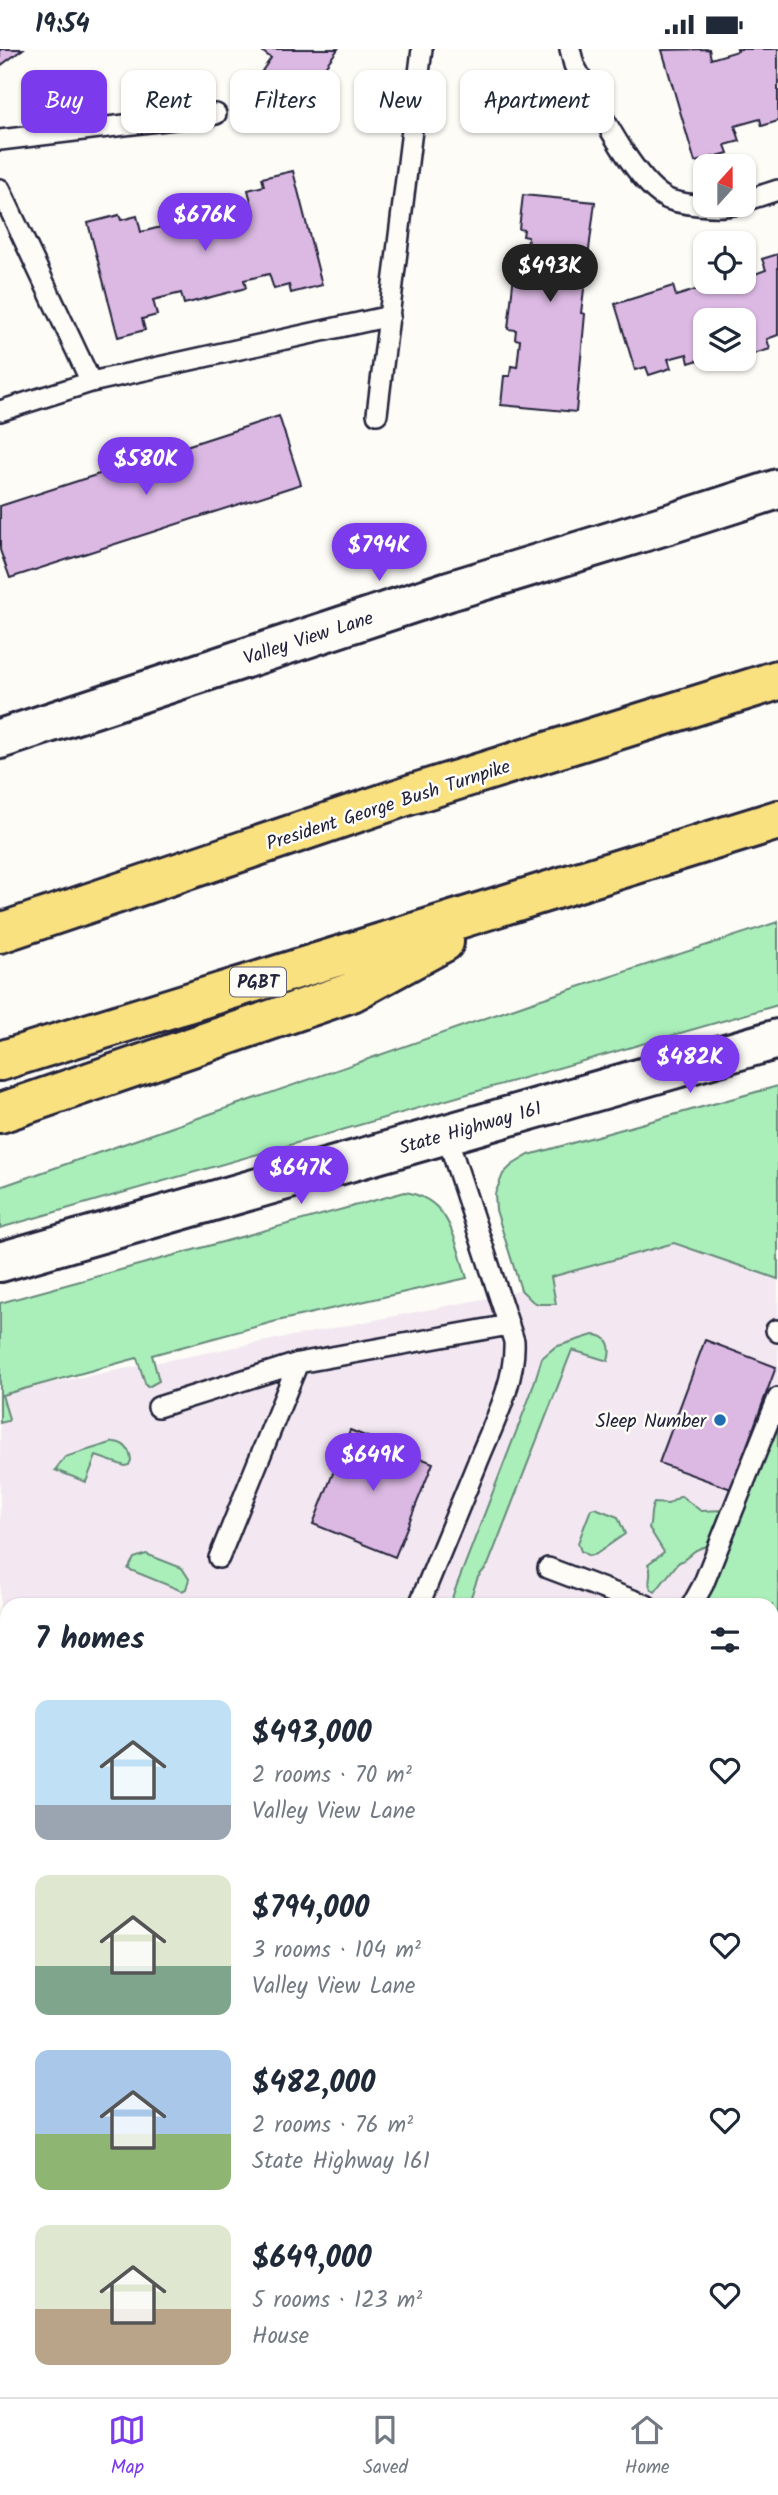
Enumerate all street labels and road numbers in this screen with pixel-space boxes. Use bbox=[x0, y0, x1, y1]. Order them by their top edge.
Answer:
street label: Valley View Lane bbox=[240, 604, 378, 674]
street label: President George Bush Turnpike bbox=[263, 752, 515, 860]
road number: PGBT bbox=[230, 967, 286, 997]
street label: State Highway 161 bbox=[396, 1094, 545, 1164]

